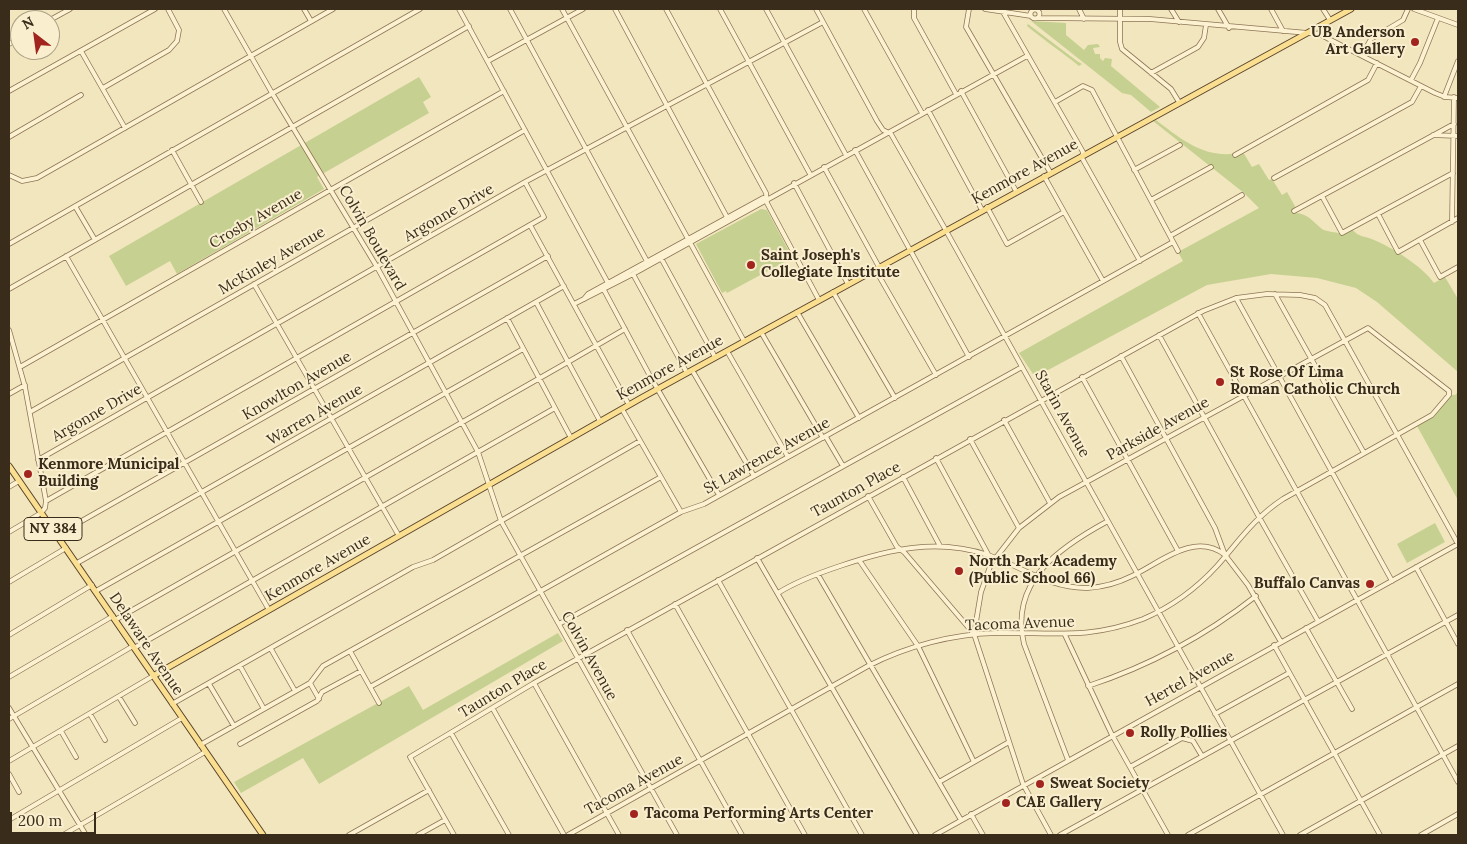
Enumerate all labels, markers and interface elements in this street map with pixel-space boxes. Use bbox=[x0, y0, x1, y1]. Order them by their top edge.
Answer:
north arrow bbox=[10, 10, 60, 60]
text: N bbox=[19, 12, 37, 33]
place label: UB Anderson Art Gallery bbox=[1311, 24, 1405, 59]
marker: UB Anderson Art Gallery bbox=[1409, 36, 1421, 48]
street label: Kenmore Avenue bbox=[969, 135, 1081, 209]
street label: Argonne Drive bbox=[401, 180, 497, 246]
street label: Colvin Boulevard bbox=[335, 182, 409, 294]
street label: Crosby Avenue bbox=[206, 185, 306, 253]
street label: McKinley Avenue bbox=[216, 223, 328, 299]
place label: Saint Joseph's Collegiate Institute bbox=[761, 247, 900, 282]
marker: Saint Joseph's Collegiate Institute bbox=[745, 259, 757, 271]
street label: Kenmore Avenue bbox=[614, 331, 726, 405]
street label: Knowlton Avenue bbox=[239, 348, 355, 424]
place label: St Rose Of Lima Roman Catholic Church bbox=[1230, 364, 1400, 399]
street label: Starin Avenue bbox=[1031, 367, 1093, 461]
marker: St Rose Of Lima Roman Catholic Church bbox=[1214, 376, 1226, 388]
street label: Argonne Drive bbox=[49, 380, 145, 446]
street label: Warren Avenue bbox=[264, 380, 366, 450]
street label: Parkside Avenue bbox=[1104, 393, 1212, 465]
street label: St Lawrence Avenue bbox=[701, 414, 833, 498]
place label: Kenmore Municipal Building bbox=[38, 456, 180, 491]
street label: Taunton Place bbox=[808, 458, 904, 522]
marker: Kenmore Municipal Building bbox=[22, 468, 34, 480]
road number: NY 384 bbox=[24, 518, 82, 540]
street label: Kenmore Avenue bbox=[262, 531, 374, 605]
place label: North Park Academy (Public School 66) bbox=[969, 553, 1117, 588]
marker: North Park Academy (Public School 66) bbox=[953, 565, 965, 577]
place label: Buffalo Canvas bbox=[1254, 575, 1360, 593]
marker: Buffalo Canvas bbox=[1364, 578, 1376, 590]
street label: Delaware Avenue bbox=[105, 589, 187, 699]
street label: Colvin Avenue bbox=[557, 608, 621, 704]
street label: Tacoma Avenue bbox=[965, 613, 1075, 635]
street label: Hertel Avenue bbox=[1142, 647, 1238, 711]
street label: Taunton Place bbox=[456, 656, 550, 722]
place label: Rolly Pollies bbox=[1140, 724, 1227, 742]
marker: Rolly Pollies bbox=[1124, 727, 1136, 739]
street label: Tacoma Avenue bbox=[582, 751, 686, 819]
place label: Sweat Society bbox=[1050, 775, 1149, 793]
marker: Sweat Society bbox=[1034, 778, 1046, 790]
place label: CAE Gallery bbox=[1016, 794, 1102, 812]
marker: CAE Gallery bbox=[1000, 797, 1012, 809]
scale bar bbox=[12, 802, 99, 834]
place label: Tacoma Performing Arts Center bbox=[644, 805, 873, 823]
marker: Tacoma Performing Arts Center bbox=[628, 808, 640, 820]
text: 200 m bbox=[18, 811, 62, 830]

